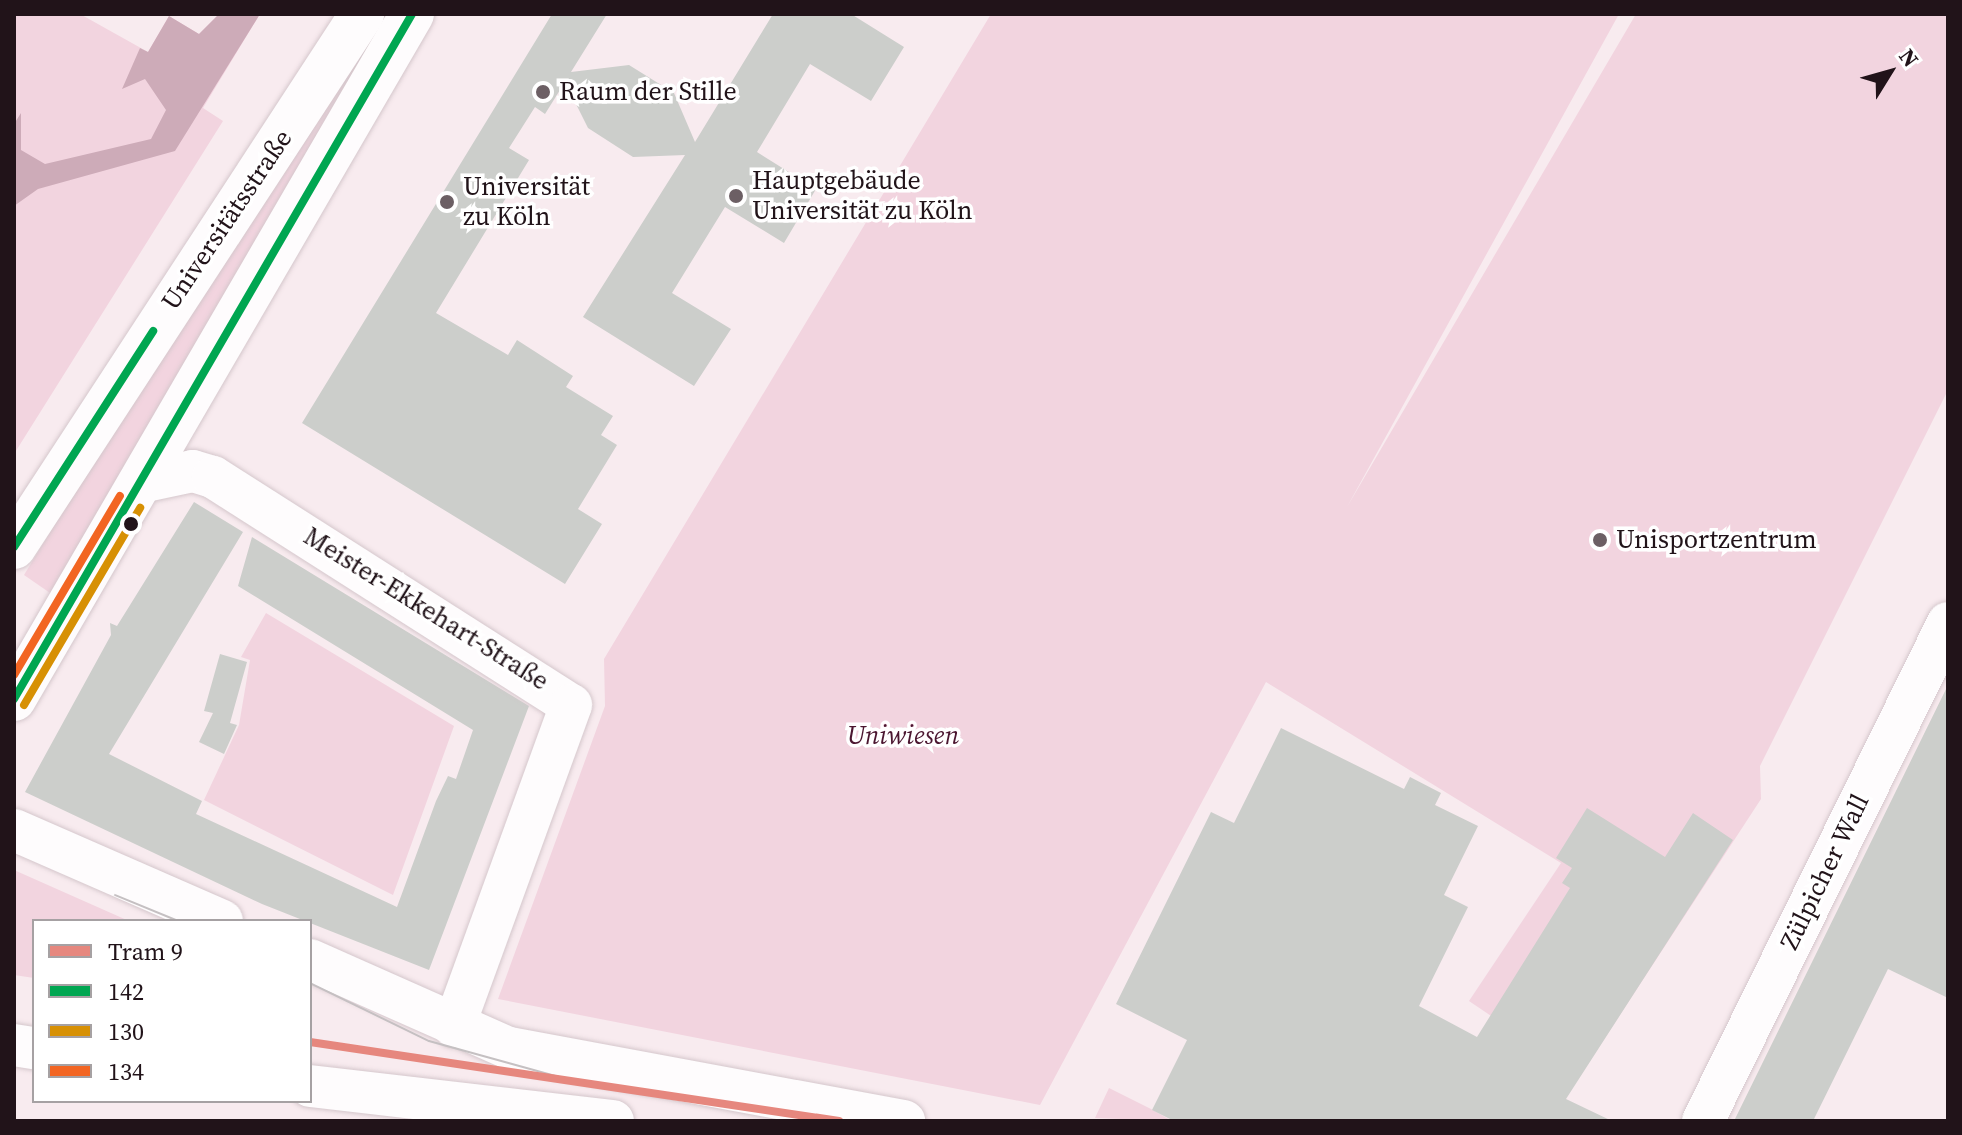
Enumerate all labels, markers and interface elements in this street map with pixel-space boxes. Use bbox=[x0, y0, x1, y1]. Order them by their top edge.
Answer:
north arrow bbox=[1850, 32, 1930, 112]
text: N bbox=[1892, 42, 1926, 73]
place label: Raum der Stille bbox=[559, 76, 737, 108]
marker: Raum der Stille bbox=[534, 83, 552, 101]
street label: Universitätsstraße bbox=[155, 124, 299, 316]
place label: Hauptgebäude Universität zu Köln bbox=[752, 165, 972, 226]
place label: Universität zu Köln bbox=[463, 171, 590, 232]
marker: Hauptgebäude Universität zu Köln bbox=[727, 187, 745, 205]
marker: Universität zu Köln bbox=[438, 193, 456, 211]
unlabelled marker bbox=[123, 516, 139, 532]
street label: Meister-Ekkehart-Straße bbox=[298, 521, 554, 697]
place label: Unisportzentrum bbox=[1616, 524, 1817, 556]
marker: Unisportzentrum bbox=[1591, 531, 1609, 549]
park label: Uniwiesen bbox=[847, 720, 959, 752]
street label: Zülpicher Wall bbox=[1774, 789, 1876, 955]
legend bbox=[32, 919, 312, 1103]
text: Tram 9 bbox=[108, 935, 183, 968]
text: 142 bbox=[108, 975, 144, 1008]
text: 130 bbox=[108, 1015, 144, 1048]
text: 134 bbox=[108, 1055, 144, 1088]

